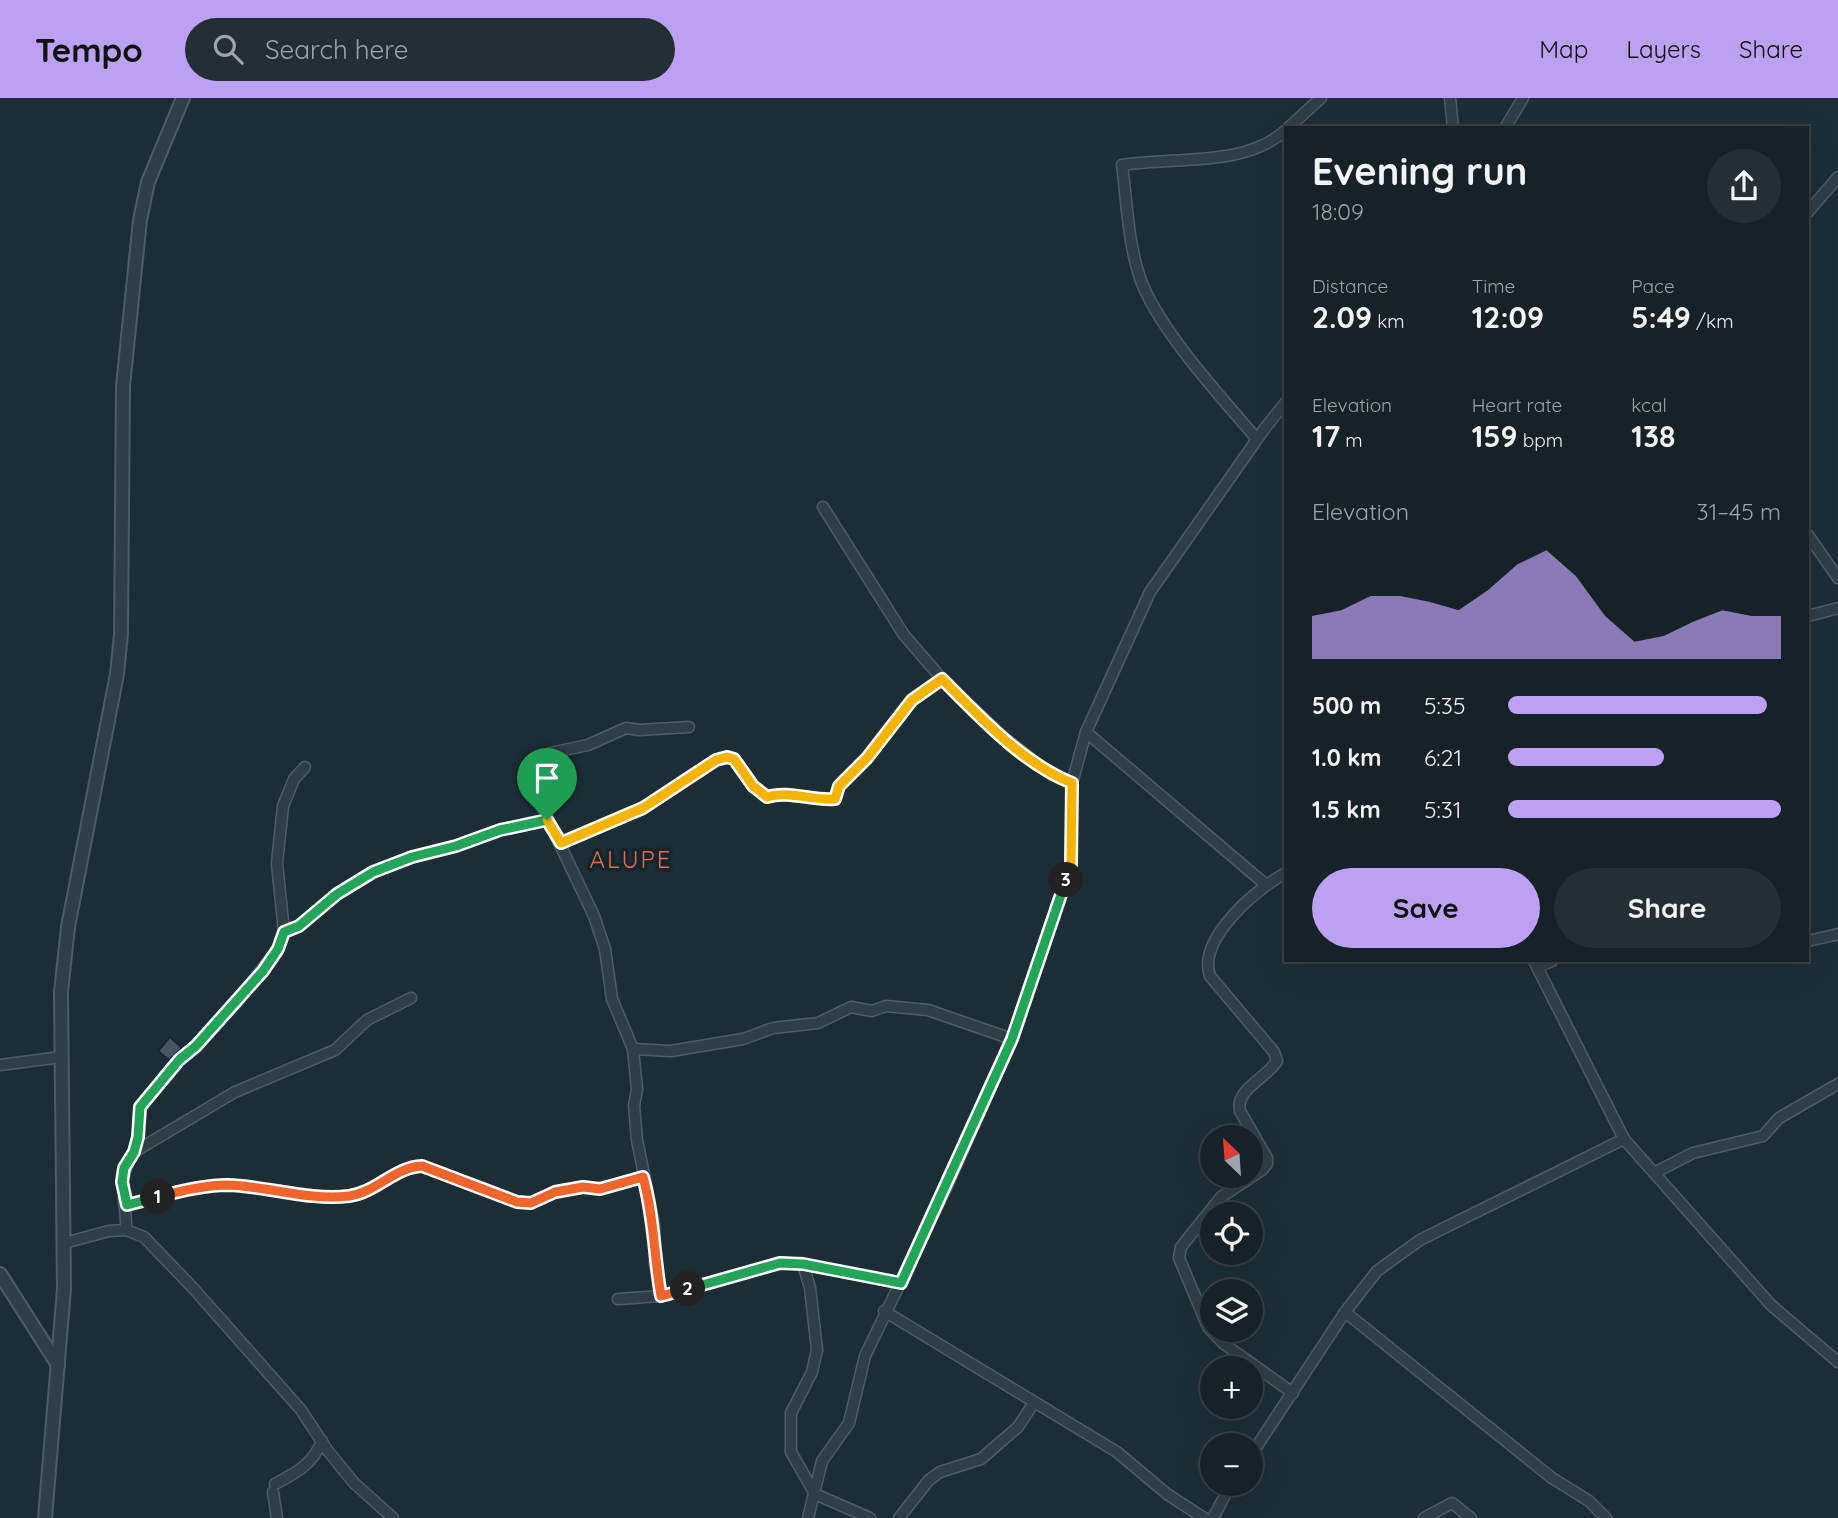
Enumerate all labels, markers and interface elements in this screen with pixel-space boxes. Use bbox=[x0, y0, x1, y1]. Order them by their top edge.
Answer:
search box bbox=[185, 18, 675, 81]
text: Tempo bbox=[35, 29, 143, 70]
icon: search bbox=[209, 30, 247, 68]
text: Search here bbox=[265, 33, 408, 66]
text: Map bbox=[1539, 34, 1588, 64]
text: Layers bbox=[1626, 34, 1701, 64]
text: Share bbox=[1739, 34, 1803, 64]
text: Evening run bbox=[1312, 147, 1527, 195]
button: share bbox=[1707, 149, 1781, 223]
text: 18:09 bbox=[1312, 197, 1364, 226]
text: Distance bbox=[1312, 274, 1388, 298]
text: Time bbox=[1472, 274, 1515, 298]
text: Pace bbox=[1631, 274, 1675, 298]
text: 2.09 bbox=[1312, 298, 1372, 336]
text: 12:09 bbox=[1472, 298, 1544, 336]
text: 5:49 bbox=[1631, 298, 1691, 336]
text: km bbox=[1372, 309, 1405, 333]
text: /km bbox=[1691, 309, 1734, 333]
text: Elevation bbox=[1312, 393, 1392, 417]
text: Heart rate bbox=[1472, 393, 1562, 417]
text: kcal bbox=[1631, 393, 1667, 417]
text: 17 bbox=[1312, 417, 1340, 455]
text: 159 bbox=[1472, 417, 1518, 455]
text: 138 bbox=[1631, 417, 1676, 455]
text: m bbox=[1340, 428, 1363, 452]
text: bpm bbox=[1518, 428, 1563, 452]
text: Elevation bbox=[1312, 497, 1409, 526]
text: 31–45 m bbox=[1697, 497, 1781, 526]
text: 500 m bbox=[1312, 691, 1381, 720]
text: 5:35 bbox=[1424, 691, 1465, 720]
text: 1.0 km bbox=[1312, 743, 1382, 772]
text: 6:21 bbox=[1424, 743, 1462, 772]
pin bbox=[517, 748, 577, 820]
icon: arrive bbox=[528, 759, 566, 797]
text: 1.5 km bbox=[1312, 795, 1381, 824]
text: 5:31 bbox=[1424, 795, 1461, 824]
district label: ALUPE bbox=[590, 844, 672, 874]
pin: 3 bbox=[1048, 862, 1084, 898]
text: 3 bbox=[1060, 867, 1071, 891]
button: Save bbox=[1312, 868, 1540, 948]
button: Share bbox=[1554, 868, 1781, 948]
north arrow bbox=[1200, 1125, 1264, 1188]
map controls bbox=[1200, 1125, 1263, 1496]
pin: 1 bbox=[140, 1180, 176, 1214]
text: 1 bbox=[154, 1184, 161, 1208]
button: locate bbox=[1200, 1202, 1263, 1265]
pin: 2 bbox=[670, 1272, 706, 1306]
text: 2 bbox=[682, 1276, 693, 1300]
button: layers bbox=[1200, 1279, 1263, 1342]
button: + bbox=[1200, 1356, 1263, 1419]
button: − bbox=[1200, 1433, 1263, 1496]

